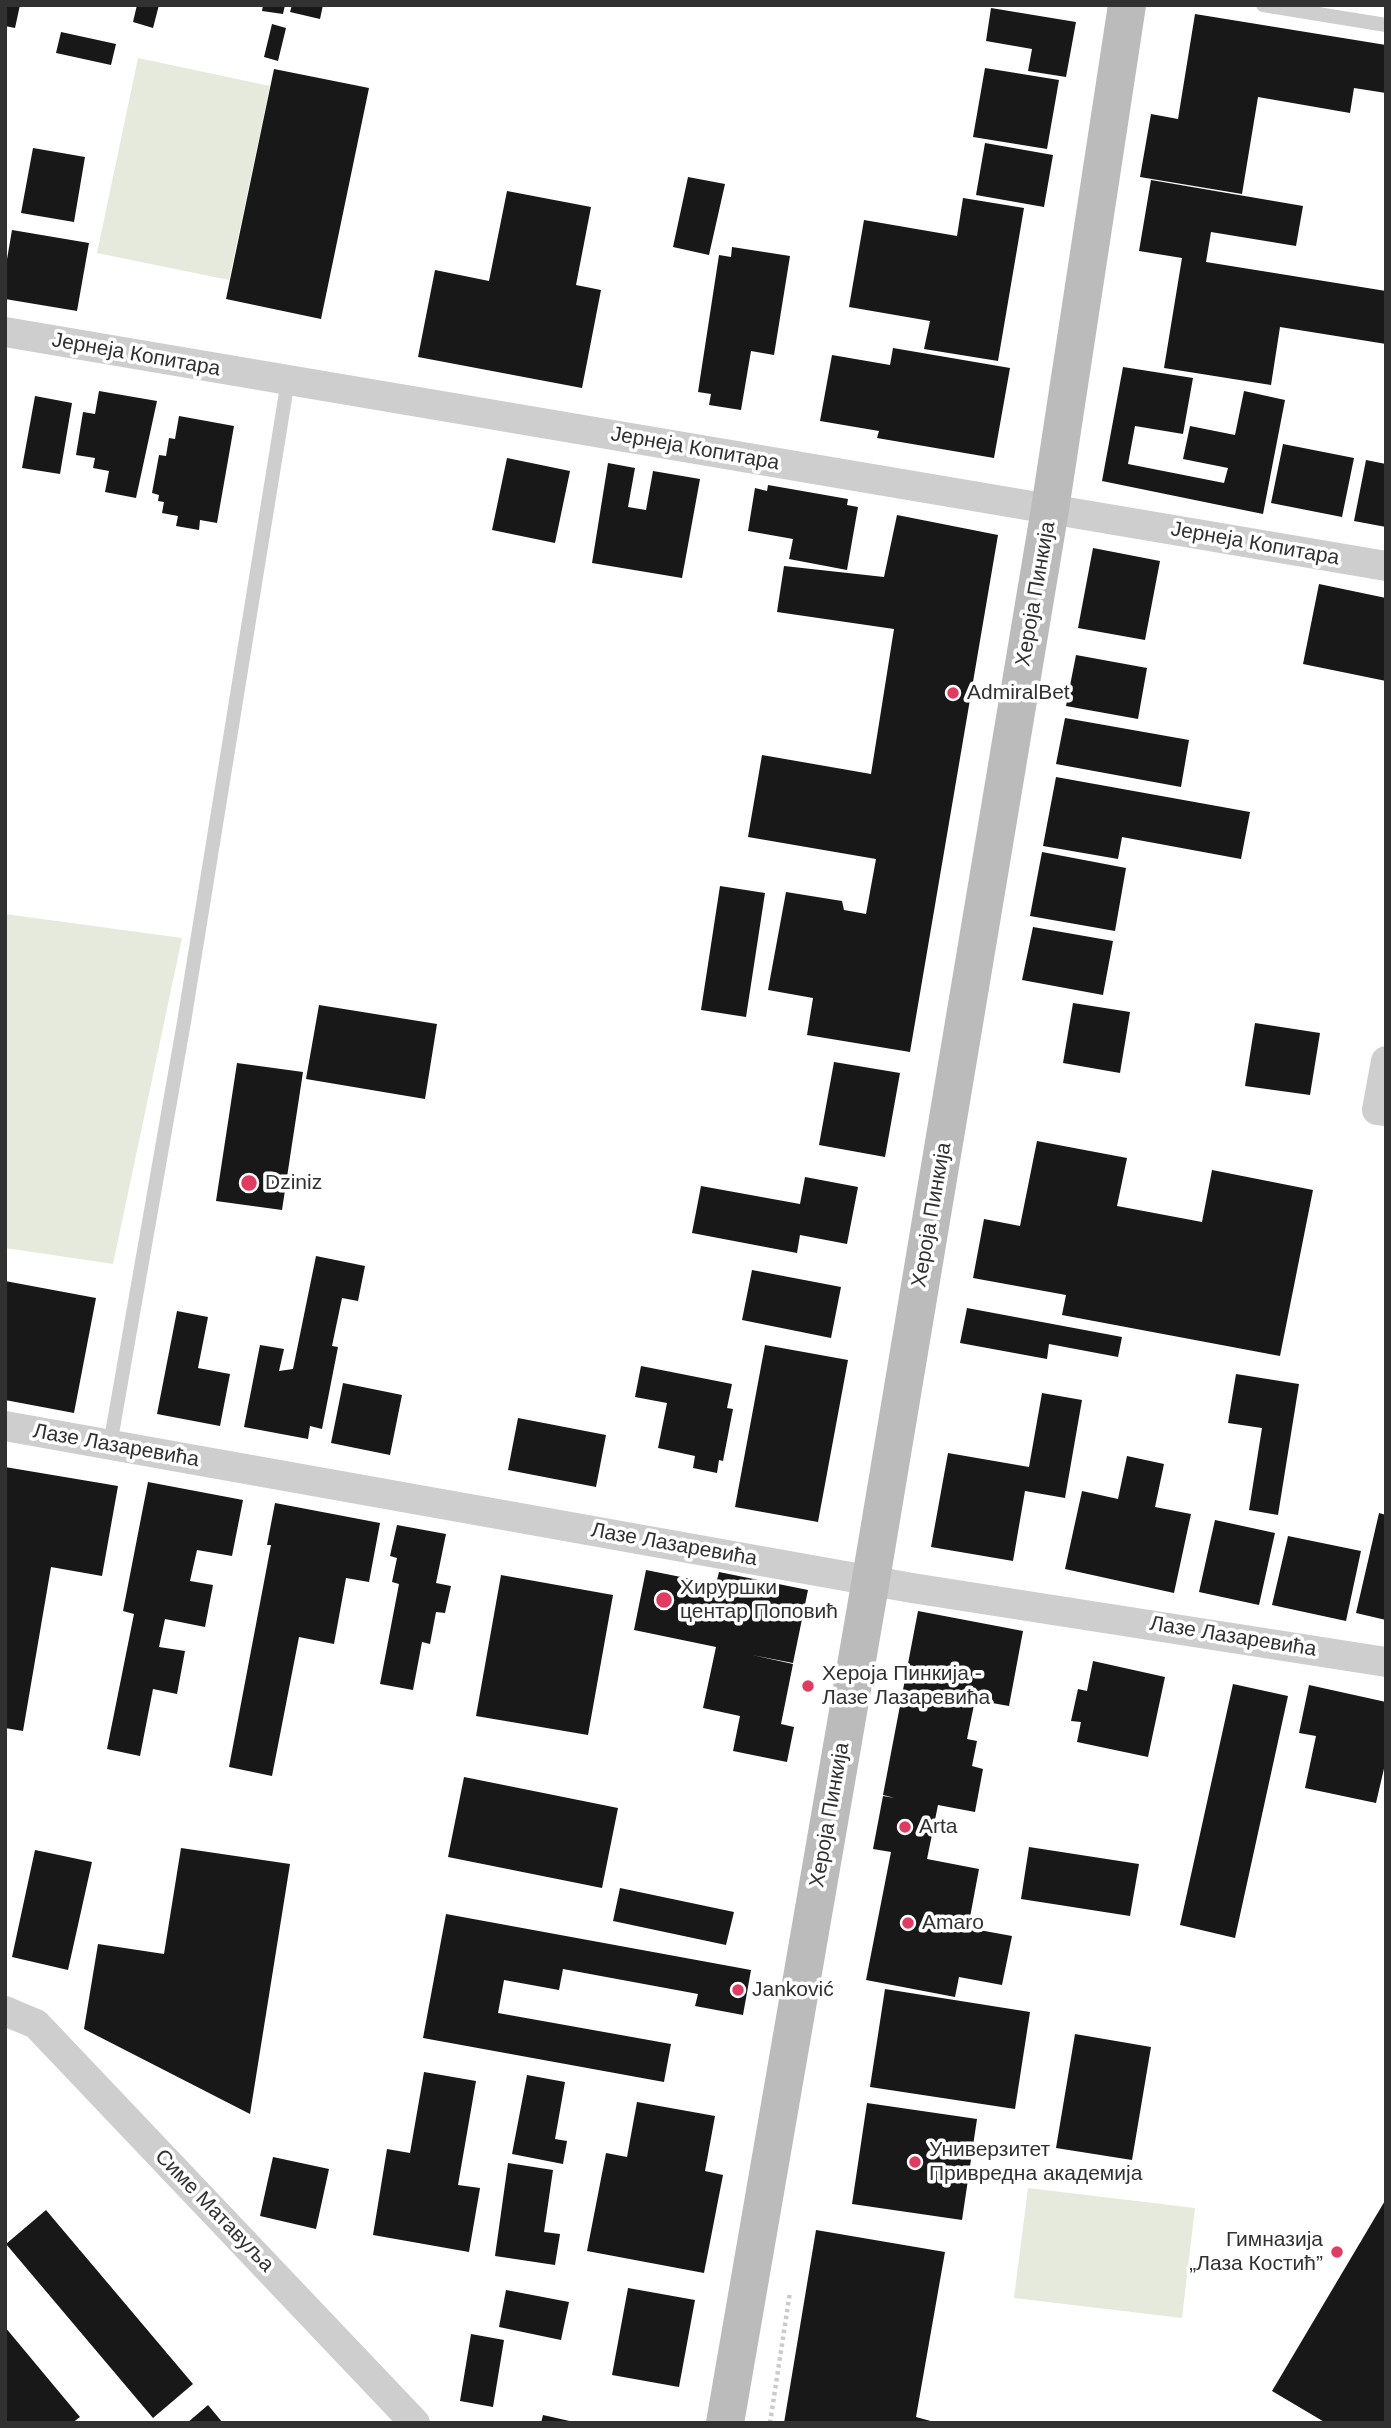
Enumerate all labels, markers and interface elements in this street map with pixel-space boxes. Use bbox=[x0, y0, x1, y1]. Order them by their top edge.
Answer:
street label: Јернеја Копитара bbox=[50, 328, 222, 382]
street label: Јернеја Копитара bbox=[609, 422, 781, 476]
street label: Јернеја Копитара bbox=[1169, 517, 1341, 571]
street label: Хероја Пинкија bbox=[1011, 519, 1061, 669]
place label: AdmiralBet bbox=[967, 680, 1070, 706]
marker: AdmiralBet bbox=[945, 685, 961, 701]
street label: Хероја Пинкија bbox=[907, 1140, 957, 1290]
place label: Dziniz bbox=[265, 1170, 322, 1196]
marker: Dziniz bbox=[239, 1173, 259, 1193]
street label: Лазе Лазаревића bbox=[31, 1419, 201, 1473]
street label: Лазе Лазаревића bbox=[589, 1518, 759, 1572]
place label: Хируршки центар Поповић bbox=[680, 1575, 838, 1625]
marker: Хируршки центар Поповић bbox=[654, 1590, 674, 1610]
street label: Лазе Лазаревића bbox=[1148, 1611, 1318, 1663]
place label: Хероја Пинкија - Лазе Лазаревића bbox=[822, 1661, 990, 1711]
marker: Хероја Пинкија - Лазе Лазаревића bbox=[800, 1678, 816, 1694]
street label: Хероја Пинкија bbox=[805, 1740, 855, 1890]
place label: Arta bbox=[919, 1814, 958, 1840]
marker: Arta bbox=[897, 1819, 913, 1835]
place label: Amaro bbox=[922, 1910, 984, 1936]
marker: Amaro bbox=[900, 1915, 916, 1931]
place label: Janković bbox=[752, 1977, 834, 2003]
marker: Janković bbox=[730, 1982, 746, 1998]
place label: Универзитет Привредна академија bbox=[929, 2137, 1142, 2187]
street label: Симе Матавуља bbox=[149, 2144, 279, 2278]
marker: Универзитет Привредна академија bbox=[907, 2154, 923, 2170]
place label: Гимназија „Лаза Костић” bbox=[1189, 2227, 1323, 2277]
marker: Гимназија „Лаза Костић” bbox=[1329, 2244, 1345, 2260]

